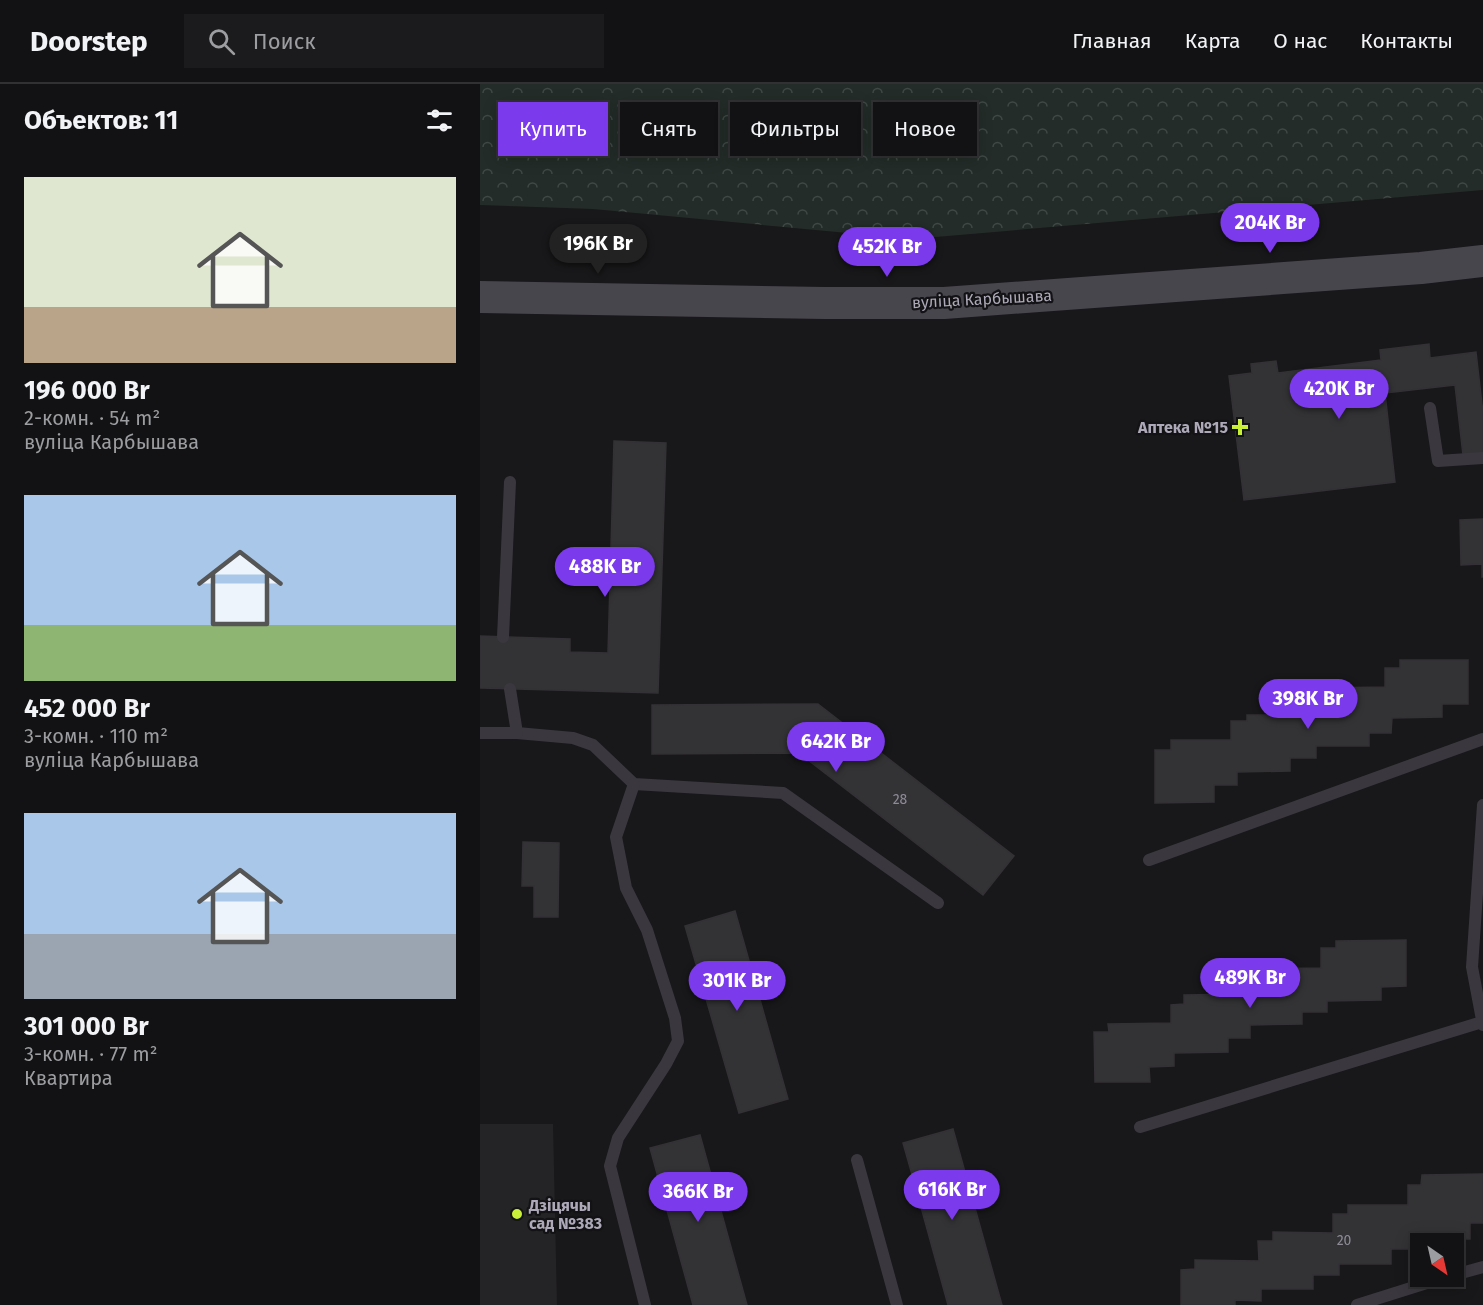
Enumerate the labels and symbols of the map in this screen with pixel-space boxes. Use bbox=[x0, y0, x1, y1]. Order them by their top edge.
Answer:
pin: 204K Br bbox=[1215, 203, 1325, 254]
pin: 196K Br bbox=[543, 224, 653, 275]
pin: 452K Br bbox=[832, 227, 942, 278]
street label: вуліца Карбышава bbox=[912, 286, 1052, 312]
pin: 420K Br bbox=[1284, 369, 1394, 420]
place label: Аптека №15 bbox=[1137, 418, 1228, 437]
marker: Аптека №15 bbox=[1233, 420, 1247, 434]
pin: 488K Br bbox=[550, 547, 660, 598]
pin: 398K Br bbox=[1253, 679, 1363, 730]
pin: 642K Br bbox=[781, 722, 891, 773]
house number: 28 bbox=[893, 791, 908, 808]
pin: 489K Br bbox=[1195, 958, 1305, 1009]
pin: 301K Br bbox=[682, 961, 792, 1012]
pin: 616K Br bbox=[897, 1170, 1007, 1221]
pin: 366K Br bbox=[643, 1172, 753, 1223]
place label: Дзіцячы сад №383 bbox=[528, 1196, 602, 1233]
marker: Дзіцячы сад №383 bbox=[510, 1207, 524, 1221]
house number: 20 bbox=[1337, 1232, 1352, 1249]
north arrow bbox=[1410, 1233, 1464, 1287]

